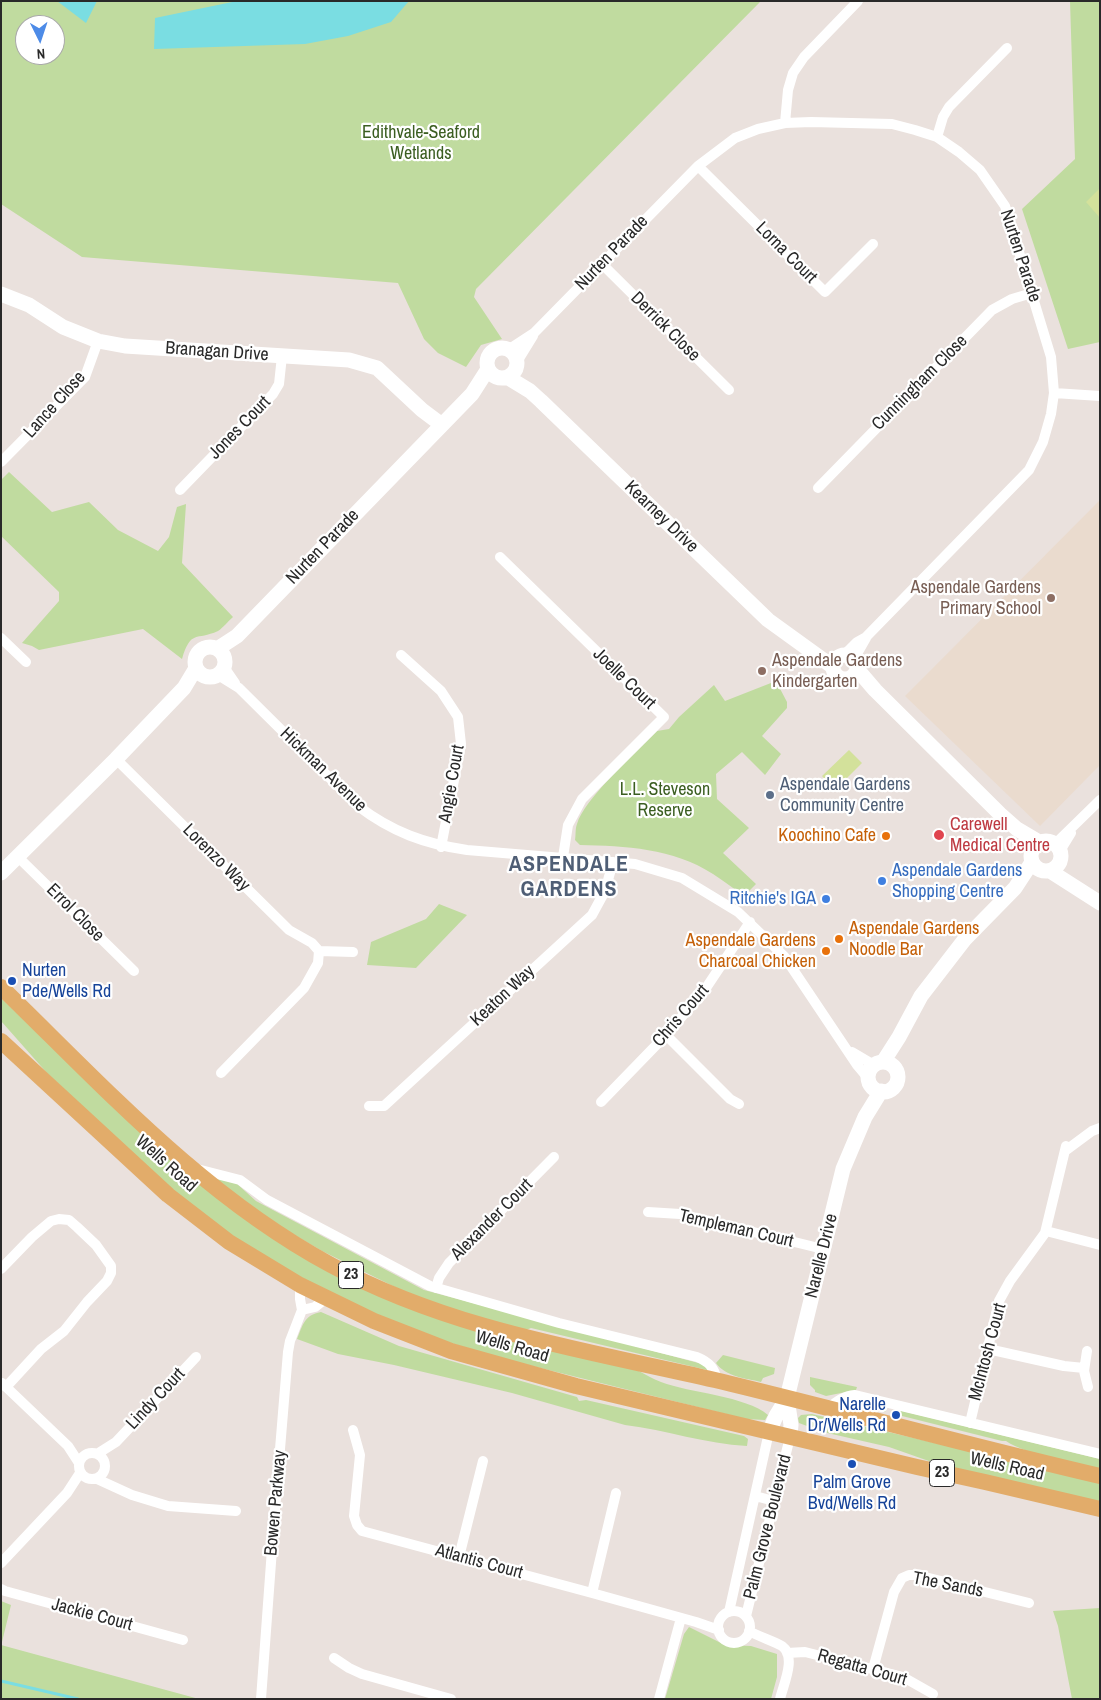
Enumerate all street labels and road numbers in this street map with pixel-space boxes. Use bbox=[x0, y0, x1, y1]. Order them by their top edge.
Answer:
street label: Nurten Parade bbox=[995, 207, 1045, 305]
street label: Nurten Parade bbox=[571, 211, 653, 295]
street label: Lorna Court bbox=[751, 218, 821, 288]
street label: Derrick Close bbox=[626, 288, 704, 366]
street label: Cunningham Close bbox=[868, 331, 972, 435]
street label: Branagan Drive bbox=[165, 338, 269, 366]
street label: Lance Close bbox=[20, 367, 90, 443]
street label: Jones Court bbox=[205, 392, 275, 464]
street label: Kearney Drive bbox=[620, 476, 702, 558]
street label: Nurten Parade bbox=[282, 505, 364, 589]
street label: Joelle Court bbox=[588, 644, 660, 714]
street label: Hickman Avenue bbox=[275, 723, 371, 817]
street label: Angie Court bbox=[435, 743, 469, 825]
street label: Lorenzo Way bbox=[178, 820, 254, 896]
street label: Errol Close bbox=[42, 880, 108, 946]
street label: Keaton Way bbox=[466, 961, 540, 1031]
street label: Chris Court bbox=[648, 980, 714, 1052]
street label: Wells Road bbox=[131, 1131, 201, 1197]
street label: Alexander Court bbox=[447, 1175, 537, 1265]
street label: Templeman Court bbox=[677, 1205, 795, 1253]
street label: Narelle Drive bbox=[801, 1212, 843, 1300]
road number: 23 bbox=[338, 1262, 364, 1288]
street label: McIntosh Court bbox=[965, 1301, 1011, 1403]
street label: Wells Road bbox=[473, 1326, 551, 1368]
street label: Lindy Court bbox=[122, 1364, 190, 1434]
street label: Wells Road bbox=[968, 1448, 1046, 1486]
street label: Bowen Parkway bbox=[261, 1449, 291, 1557]
street label: Palm Grove Boulevard bbox=[740, 1452, 796, 1602]
road number: 23 bbox=[930, 1460, 954, 1486]
street label: Atlantis Court bbox=[433, 1540, 525, 1584]
street label: The Sands bbox=[911, 1568, 985, 1602]
street label: Jackie Court bbox=[49, 1594, 135, 1636]
street label: Regatta Court bbox=[815, 1645, 909, 1691]

